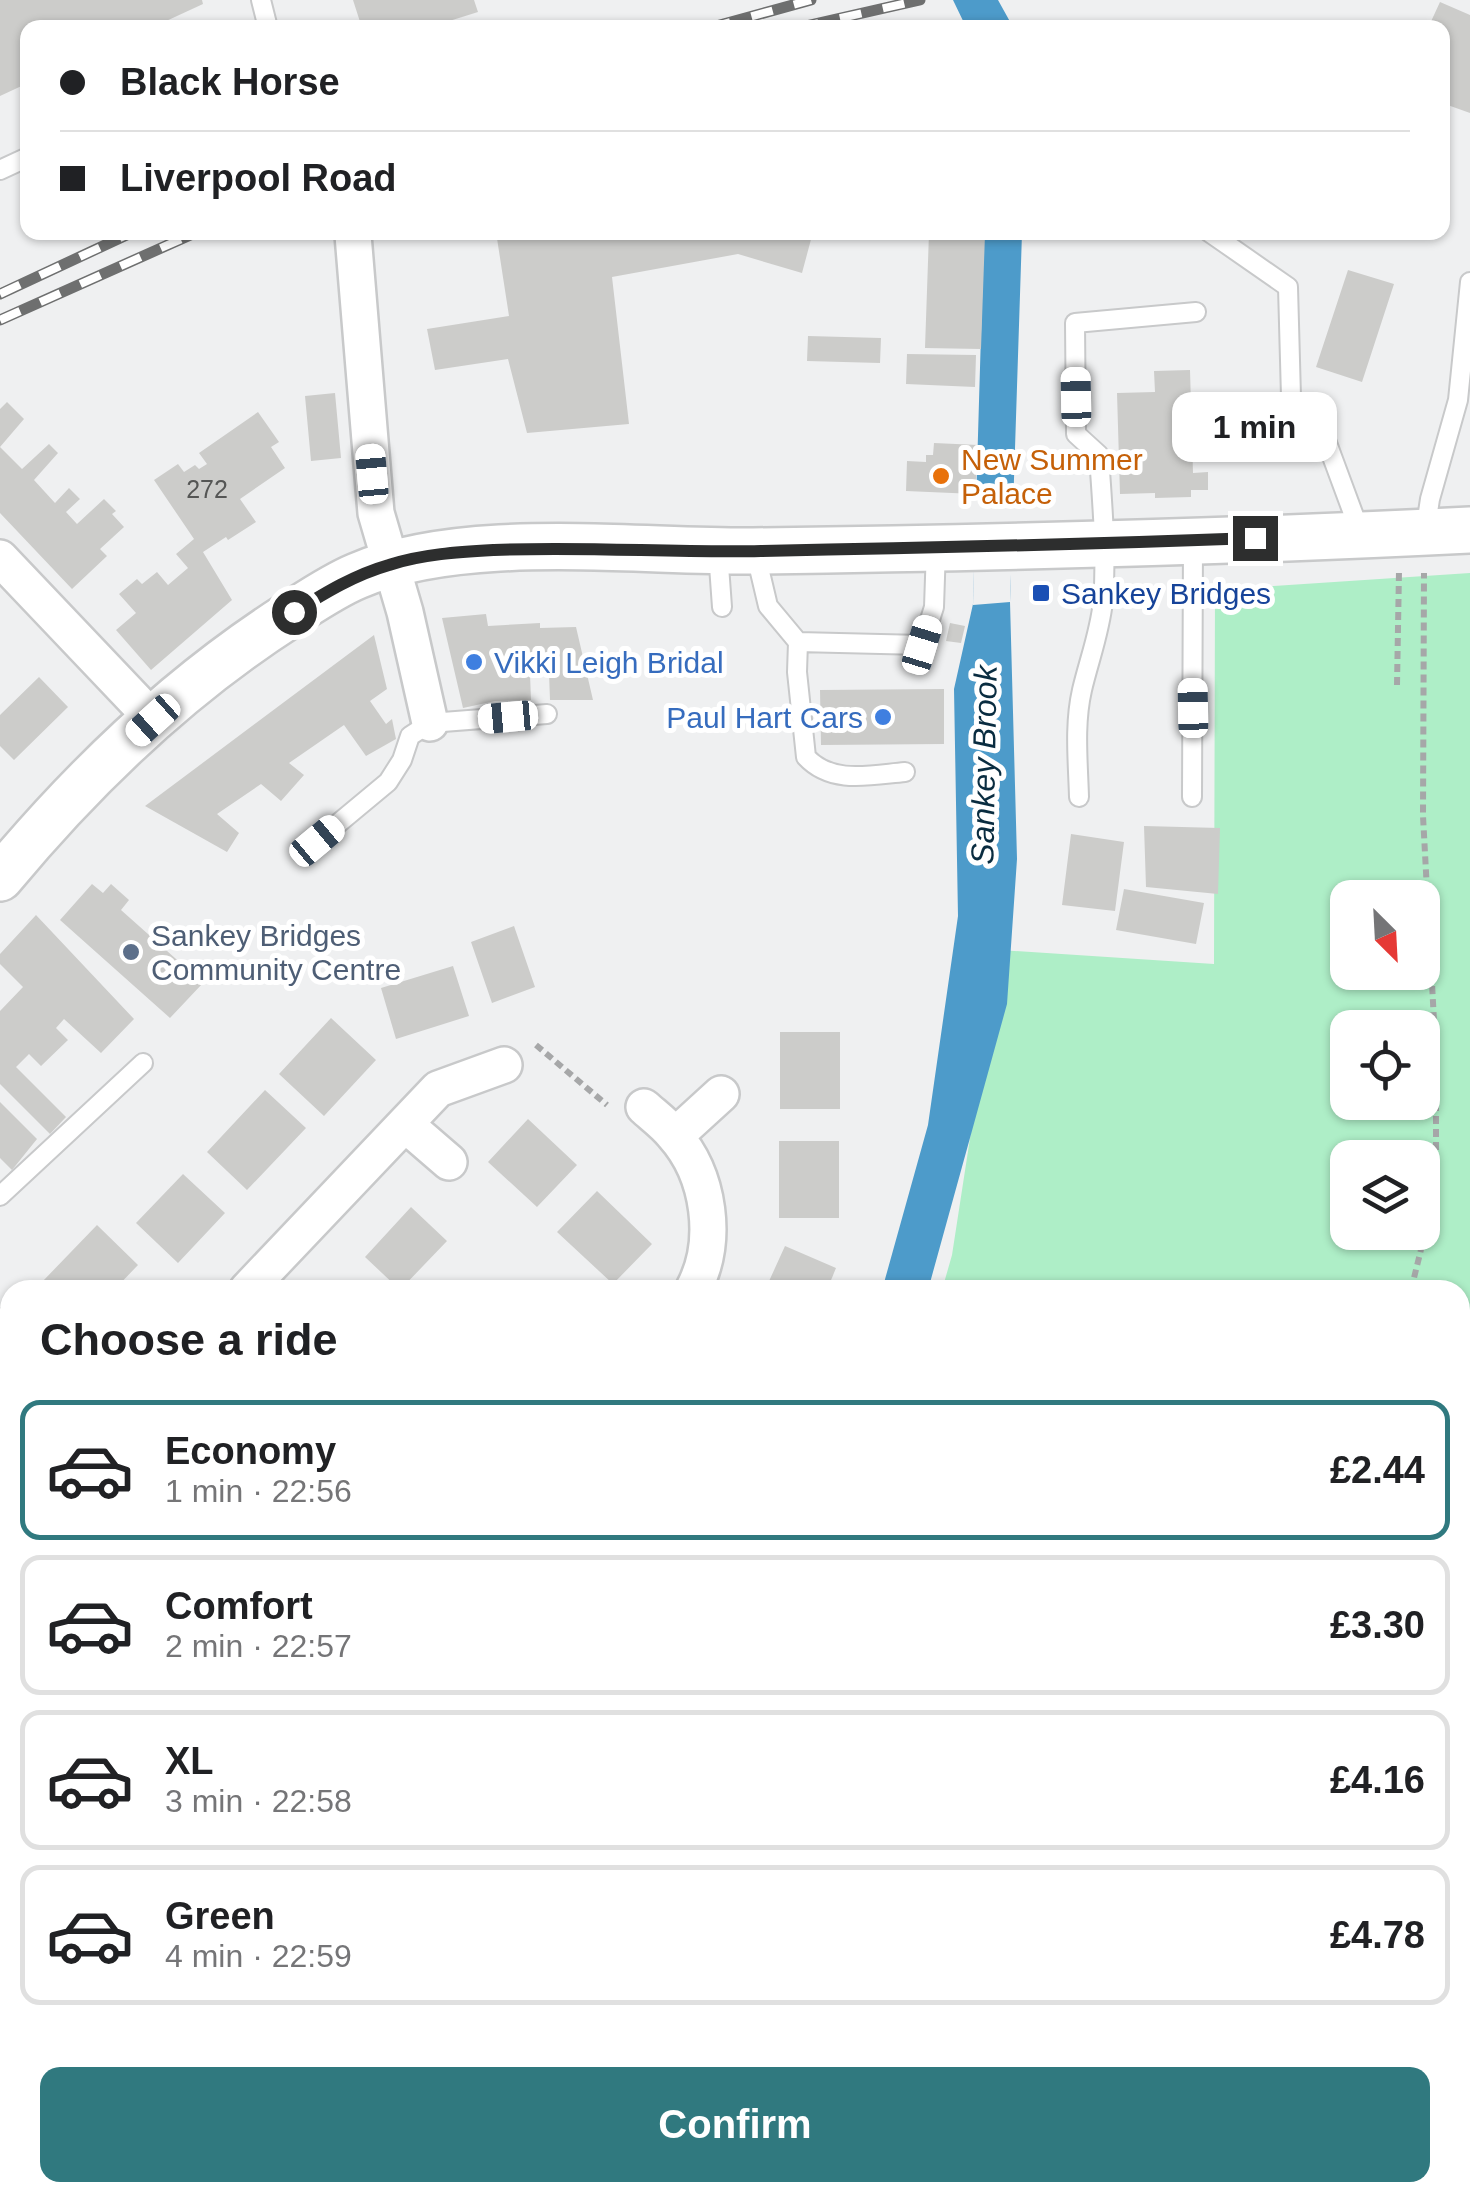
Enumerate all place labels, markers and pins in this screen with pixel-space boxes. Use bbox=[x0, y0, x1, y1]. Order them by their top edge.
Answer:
place label: New Summer Palace bbox=[961, 443, 1143, 510]
marker: New Summer Palace bbox=[930, 465, 952, 487]
place label: Sankey Bridges bbox=[1061, 577, 1271, 610]
marker: Sankey Bridges bbox=[1030, 582, 1052, 604]
place label: Vikki Leigh Bridal bbox=[494, 646, 724, 679]
marker: Vikki Leigh Bridal bbox=[463, 651, 485, 673]
place label: Paul Hart Cars bbox=[666, 701, 863, 734]
marker: Paul Hart Cars bbox=[872, 706, 894, 728]
place label: Sankey Bridges Community Centre bbox=[151, 919, 401, 986]
marker: Sankey Bridges Community Centre bbox=[120, 941, 142, 963]

